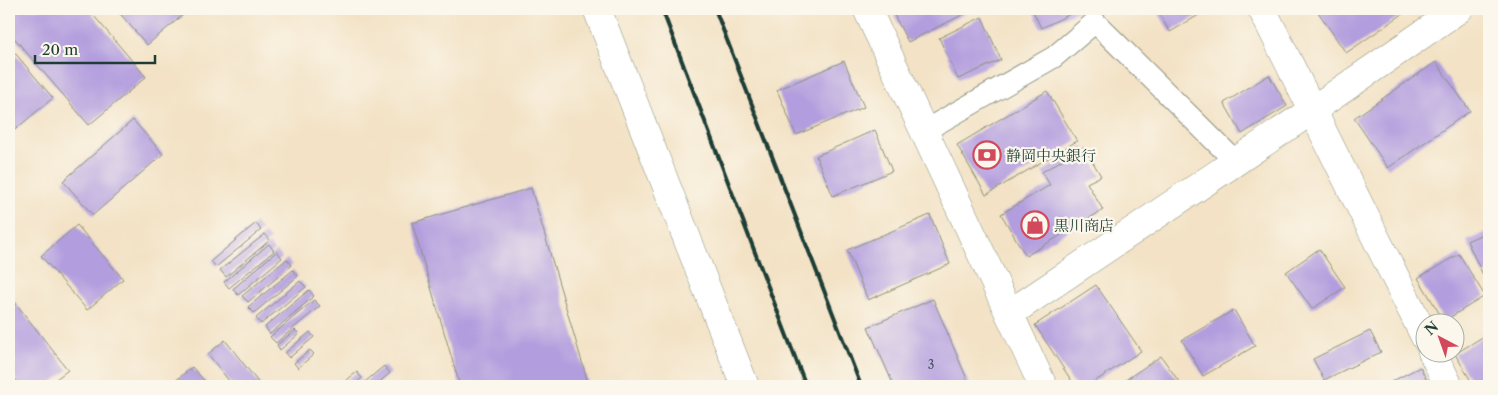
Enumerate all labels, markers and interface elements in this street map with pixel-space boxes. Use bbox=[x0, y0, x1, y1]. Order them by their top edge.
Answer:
scale bar bbox=[35, 32, 155, 64]
text: 20 m bbox=[42, 40, 78, 59]
bank icon: 静岡中央銀行 bbox=[972, 140, 1002, 170]
place label: 静岡中央銀行 bbox=[1006, 146, 1096, 165]
shop icon: 黒川商店 bbox=[1020, 210, 1050, 240]
place label: 黒川商店 bbox=[1054, 216, 1114, 235]
north arrow bbox=[1416, 312, 1466, 362]
text: N bbox=[1421, 317, 1442, 339]
house number: 3 bbox=[928, 357, 934, 372]

